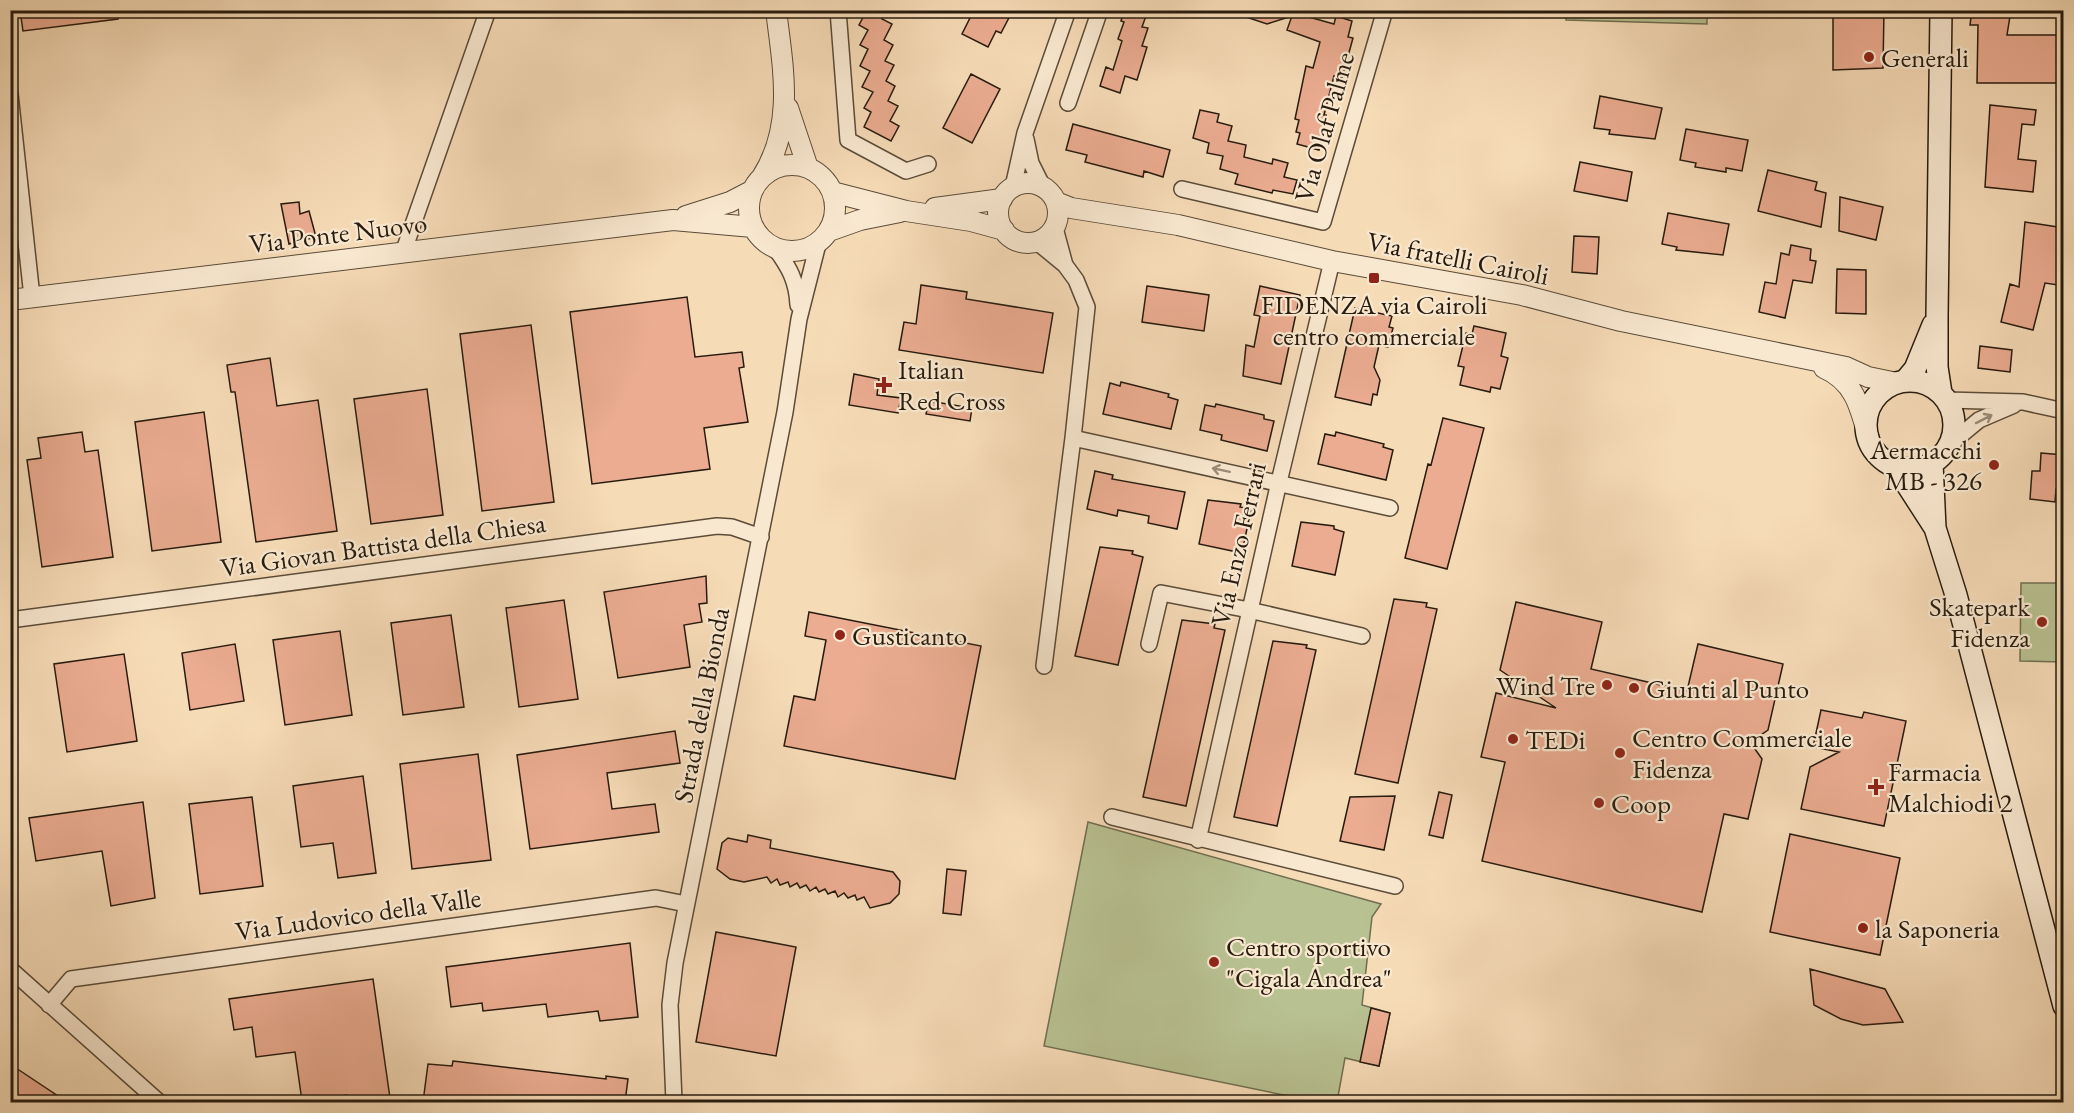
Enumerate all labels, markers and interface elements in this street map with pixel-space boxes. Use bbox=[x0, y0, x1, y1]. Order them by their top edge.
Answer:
place label: Generali bbox=[1881, 40, 1969, 75]
street label: Via Olaf Palme bbox=[1286, 48, 1362, 206]
marker: Generali bbox=[1862, 50, 1876, 64]
street label: Via Ponte Nuovo bbox=[247, 205, 429, 261]
street label: Via fratelli Cairoli bbox=[1364, 223, 1552, 293]
marker: FIDENZA via Cairoli centro commerciale bbox=[1367, 271, 1381, 285]
place label: FIDENZA via Cairoli centro commerciale bbox=[1261, 287, 1488, 353]
place label: Italian Red Cross bbox=[898, 352, 1006, 418]
marker: Italian Red Cross bbox=[875, 376, 893, 394]
one-way arrow bbox=[1974, 413, 1992, 424]
place label: Aermacchi MB - 326 bbox=[1869, 432, 1982, 498]
street label: Via Enzo Ferrari bbox=[1202, 458, 1274, 629]
marker: Aermacchi MB - 326 bbox=[1987, 458, 2001, 472]
one-way arrow bbox=[1212, 463, 1231, 475]
street label: Via Giovan Battista della Chiesa bbox=[218, 505, 548, 585]
place label: Skatepark Fidenza bbox=[1929, 589, 2030, 655]
street label: Strada della Bionda bbox=[665, 604, 737, 806]
marker: Skatepark Fidenza bbox=[2035, 615, 2049, 629]
place label: Gusticanto bbox=[852, 618, 967, 653]
marker: Gusticanto bbox=[833, 628, 847, 642]
place label: Wind Tre bbox=[1496, 668, 1595, 703]
place label: Giunti al Punto bbox=[1646, 671, 1809, 706]
marker: Wind Tre bbox=[1600, 678, 1614, 692]
marker: Giunti al Punto bbox=[1627, 681, 1641, 695]
place label: Centro Commerciale Fidenza bbox=[1632, 720, 1852, 786]
place label: TEDi bbox=[1525, 722, 1586, 757]
marker: TEDi bbox=[1506, 732, 1520, 746]
marker: Centro Commerciale Fidenza bbox=[1613, 746, 1627, 760]
place label: Farmacia Malchiodi 2 bbox=[1888, 754, 2013, 820]
marker: Farmacia Malchiodi 2 bbox=[1869, 780, 1883, 794]
place label: Coop bbox=[1611, 786, 1671, 821]
marker: Coop bbox=[1592, 796, 1606, 810]
street label: Via Ludovico della Valle bbox=[233, 879, 483, 949]
place label: la Saponeria bbox=[1875, 911, 2000, 946]
marker: la Saponeria bbox=[1856, 921, 1870, 935]
place label: Centro sportivo "Cigala Andrea" bbox=[1226, 929, 1392, 995]
marker: Centro sportivo "Cigala Andrea" bbox=[1207, 955, 1221, 969]

